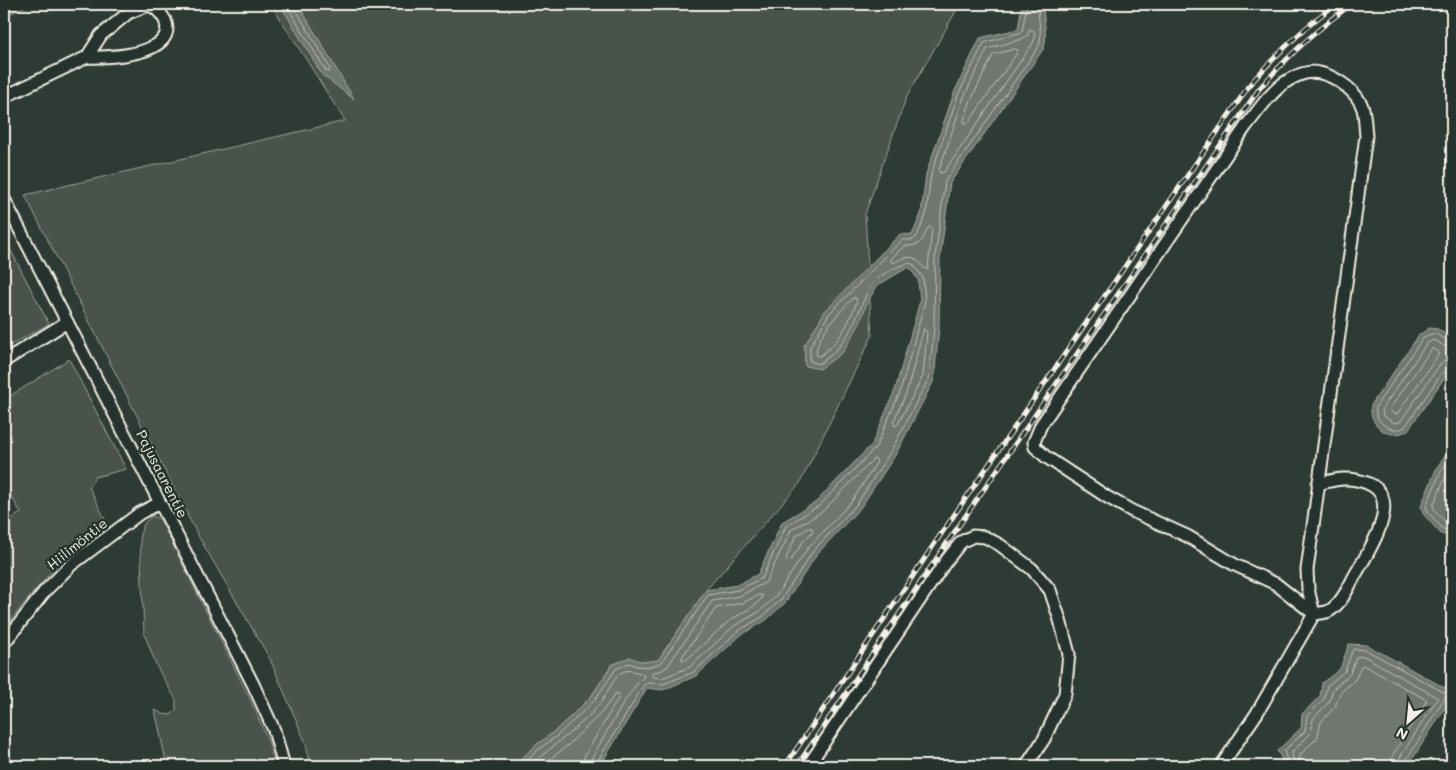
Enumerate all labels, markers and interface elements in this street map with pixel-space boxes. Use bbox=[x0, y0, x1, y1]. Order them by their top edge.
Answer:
street label: Pajusaarentie bbox=[132, 426, 193, 521]
street label: Hiilimöntie bbox=[42, 513, 111, 574]
north arrow bbox=[1384, 698, 1434, 748]
text: N bbox=[1393, 723, 1411, 745]

